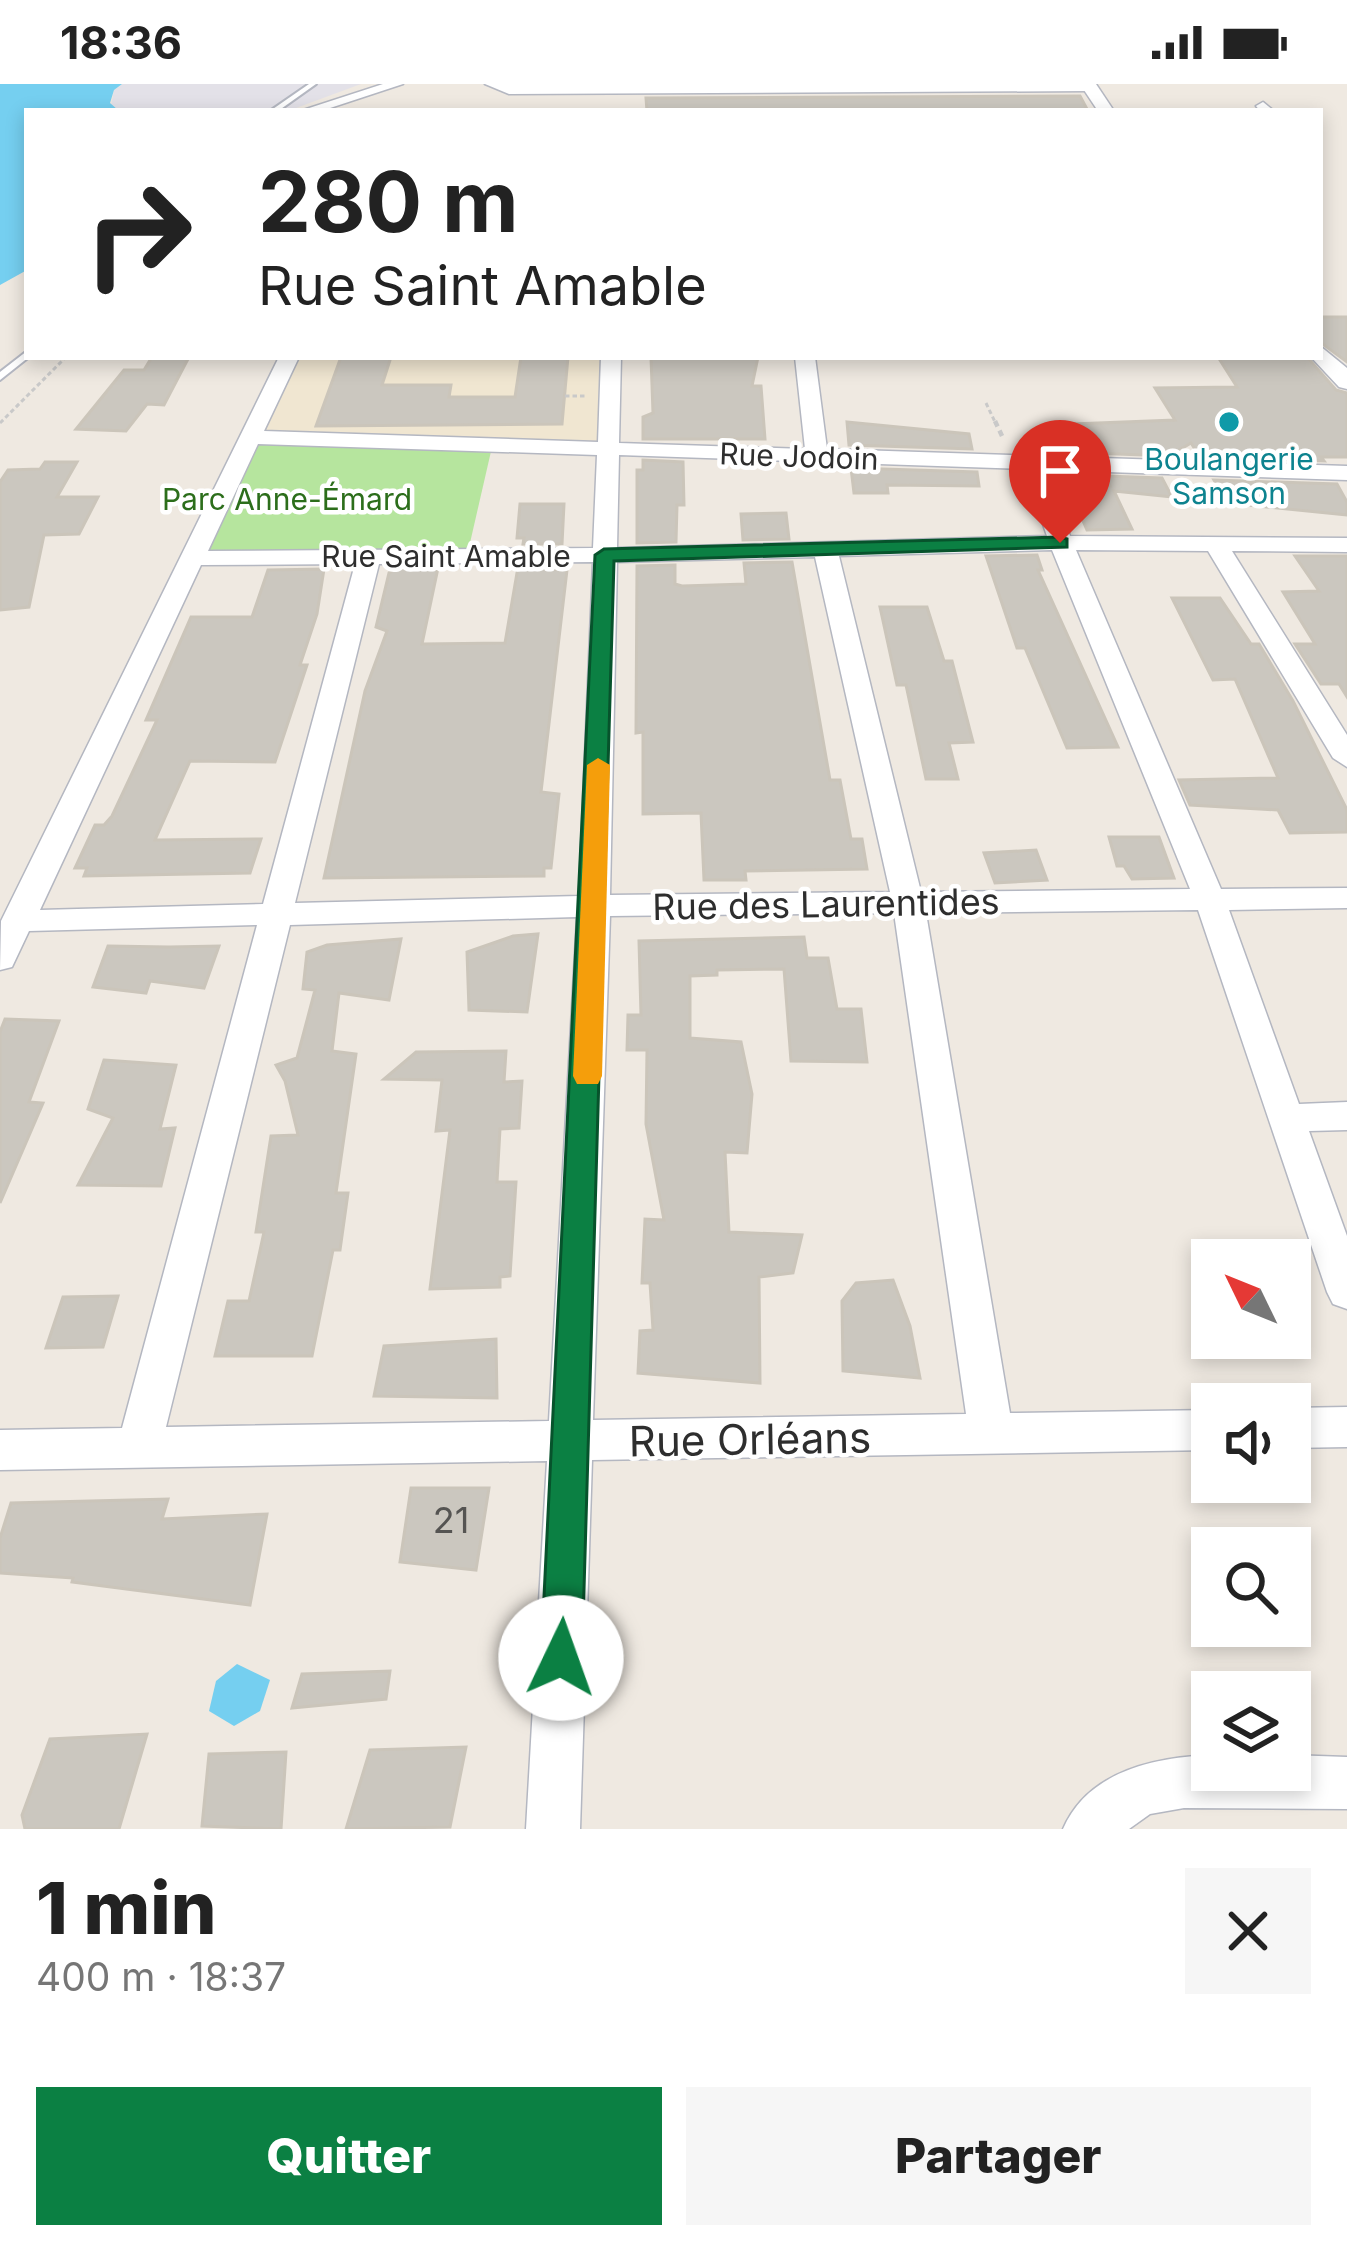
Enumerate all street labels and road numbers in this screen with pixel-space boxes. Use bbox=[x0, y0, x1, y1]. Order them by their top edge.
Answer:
street label: Rue Jodoin bbox=[719, 435, 879, 477]
street label: Rue Saint Amable bbox=[321, 538, 571, 574]
street label: Rue des Laurentides bbox=[652, 879, 1000, 929]
street label: Rue Orléans bbox=[628, 1411, 872, 1467]

